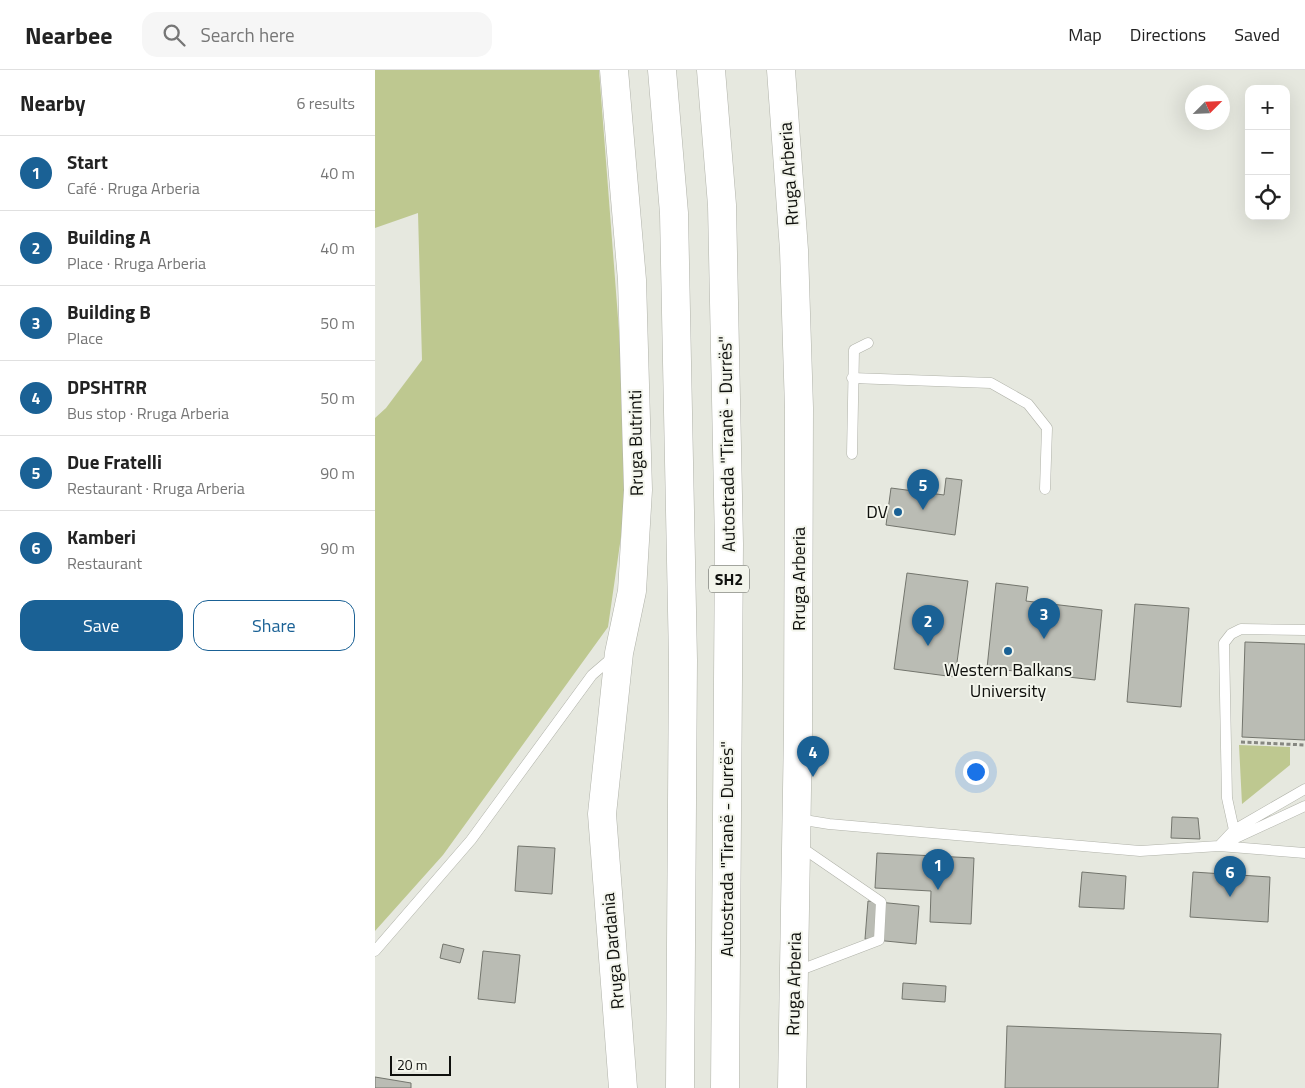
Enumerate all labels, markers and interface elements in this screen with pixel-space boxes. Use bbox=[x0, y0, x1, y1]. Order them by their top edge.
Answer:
search box bbox=[142, 12, 492, 57]
text: Nearbee bbox=[25, 17, 112, 53]
text: Search here bbox=[200, 20, 295, 49]
icon: search bbox=[160, 21, 188, 49]
text: Map bbox=[1068, 21, 1102, 48]
text: Directions bbox=[1130, 21, 1206, 48]
text: Saved bbox=[1234, 21, 1280, 48]
north arrow bbox=[1185, 85, 1230, 130]
map controls bbox=[1245, 85, 1290, 220]
button: + bbox=[1245, 85, 1290, 130]
text: Nearby bbox=[20, 87, 85, 119]
text: 6 results bbox=[296, 91, 355, 115]
street label: Rruga Arberia bbox=[771, 121, 806, 227]
button: − bbox=[1245, 130, 1290, 175]
text: Start bbox=[67, 147, 108, 176]
text: 1 bbox=[32, 161, 40, 185]
text: 40 m bbox=[320, 161, 355, 185]
button: locate bbox=[1245, 175, 1290, 220]
text: Café · Rruga Arberia bbox=[67, 176, 200, 200]
text: Building A bbox=[67, 222, 151, 251]
text: 2 bbox=[32, 236, 40, 260]
text: 40 m bbox=[320, 236, 355, 260]
text: Place · Rruga Arberia bbox=[67, 251, 206, 275]
text: Building B bbox=[67, 297, 151, 326]
text: 3 bbox=[32, 311, 40, 335]
text: 50 m bbox=[320, 311, 355, 335]
text: Place bbox=[67, 326, 103, 350]
street label: Autostrada "Tiranë - Durrës" bbox=[711, 336, 742, 552]
text: DPSHTRR bbox=[67, 372, 147, 401]
text: 4 bbox=[32, 386, 40, 410]
text: 50 m bbox=[320, 386, 355, 410]
street label: Rruga Butrinti bbox=[621, 390, 650, 496]
text: Bus stop · Rruga Arberia bbox=[67, 401, 229, 425]
text: Due Fratelli bbox=[67, 447, 162, 476]
text: 5 bbox=[32, 461, 40, 485]
text: 90 m bbox=[320, 461, 355, 485]
pin: 5 bbox=[907, 469, 939, 510]
text: Restaurant · Rruga Arberia bbox=[67, 476, 245, 500]
place label: DV bbox=[866, 498, 889, 525]
marker: DV bbox=[892, 506, 904, 518]
text: Kamberi bbox=[67, 522, 136, 551]
street label: Rruga Arberia bbox=[785, 527, 812, 631]
text: 6 bbox=[32, 536, 40, 560]
text: 90 m bbox=[320, 536, 355, 560]
text: Restaurant bbox=[67, 551, 142, 575]
road number: SH2 bbox=[709, 566, 749, 592]
pin: 3 bbox=[1028, 598, 1060, 639]
button: Save bbox=[20, 600, 183, 651]
button: Share bbox=[193, 600, 355, 651]
pin: 2 bbox=[912, 605, 944, 646]
marker: Western Balkans University bbox=[1002, 645, 1014, 657]
place label: Western Balkans University bbox=[944, 656, 1072, 704]
pin: 4 bbox=[797, 736, 829, 777]
street label: Autostrada "Tiranë - Durrës" bbox=[713, 741, 740, 957]
your location bbox=[963, 759, 989, 785]
pin: 1 bbox=[922, 849, 954, 890]
pin: 6 bbox=[1214, 856, 1246, 897]
street label: Rruga Dardania bbox=[594, 892, 631, 1010]
street label: Rruga Arberia bbox=[779, 932, 808, 1036]
scale bar bbox=[390, 1053, 451, 1076]
text: 20 m bbox=[397, 1054, 427, 1075]

